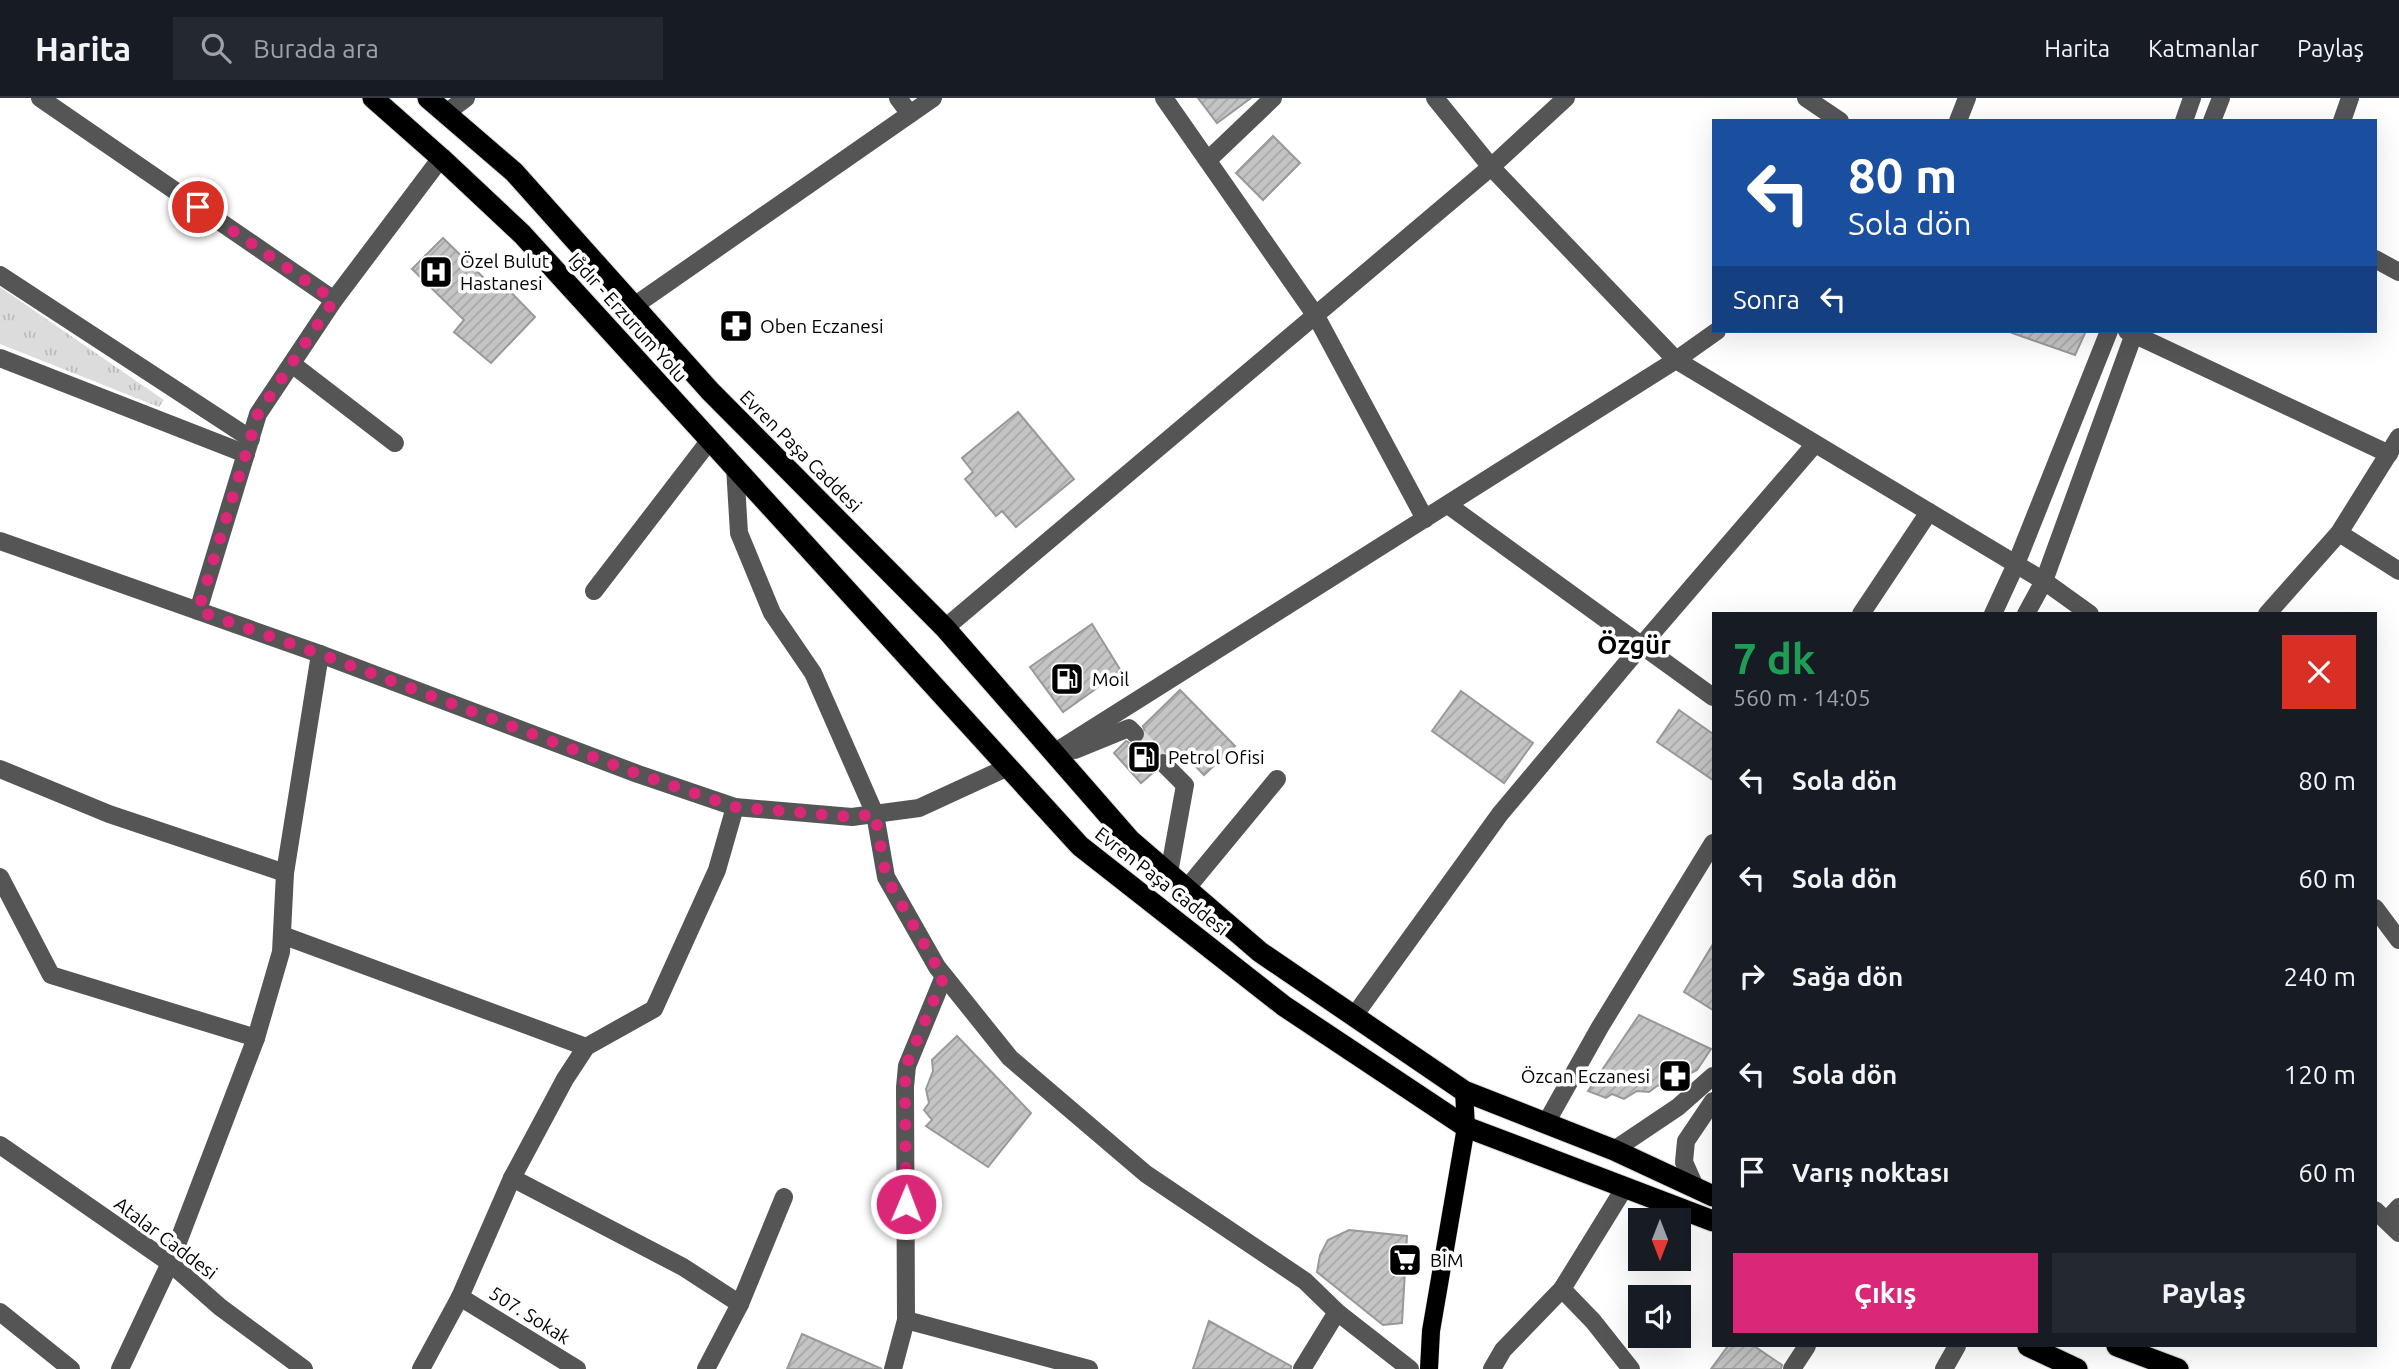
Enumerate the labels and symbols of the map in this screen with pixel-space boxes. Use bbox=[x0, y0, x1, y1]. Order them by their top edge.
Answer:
pin bbox=[168, 177, 228, 237]
street label: Iğdır - Erzurum Yolu bbox=[564, 248, 692, 386]
place label: Özel Bulut Hastanesi bbox=[460, 250, 550, 294]
hospital icon: Özel Bulut Hastanesi bbox=[417, 253, 455, 291]
pharmacy icon: Oben Eczanesi bbox=[717, 307, 755, 345]
place label: Oben Eczanesi bbox=[760, 315, 884, 337]
street label: Evren Paşa Caddesi bbox=[736, 386, 866, 516]
district label: Özgür bbox=[1597, 630, 1671, 659]
fuel station icon: Moil bbox=[1048, 660, 1086, 698]
place label: Moil bbox=[1092, 668, 1129, 690]
fuel station icon: Petrol Ofisi bbox=[1125, 738, 1163, 776]
place label: Petrol Ofisi bbox=[1168, 746, 1265, 768]
street label: Evren Paşa Caddesi bbox=[1091, 822, 1233, 940]
pharmacy icon: Özcan Eczanesi bbox=[1656, 1057, 1694, 1095]
place label: Özcan Eczanesi bbox=[1521, 1065, 1650, 1087]
position arrow bbox=[869, 1167, 943, 1241]
street label: Atalar Caddesi bbox=[110, 1192, 222, 1284]
north arrow bbox=[1628, 1208, 1690, 1270]
supermarket icon: BİM bbox=[1386, 1241, 1424, 1279]
place label: BİM bbox=[1430, 1249, 1463, 1271]
street label: 507. Sokak bbox=[486, 1282, 575, 1349]

